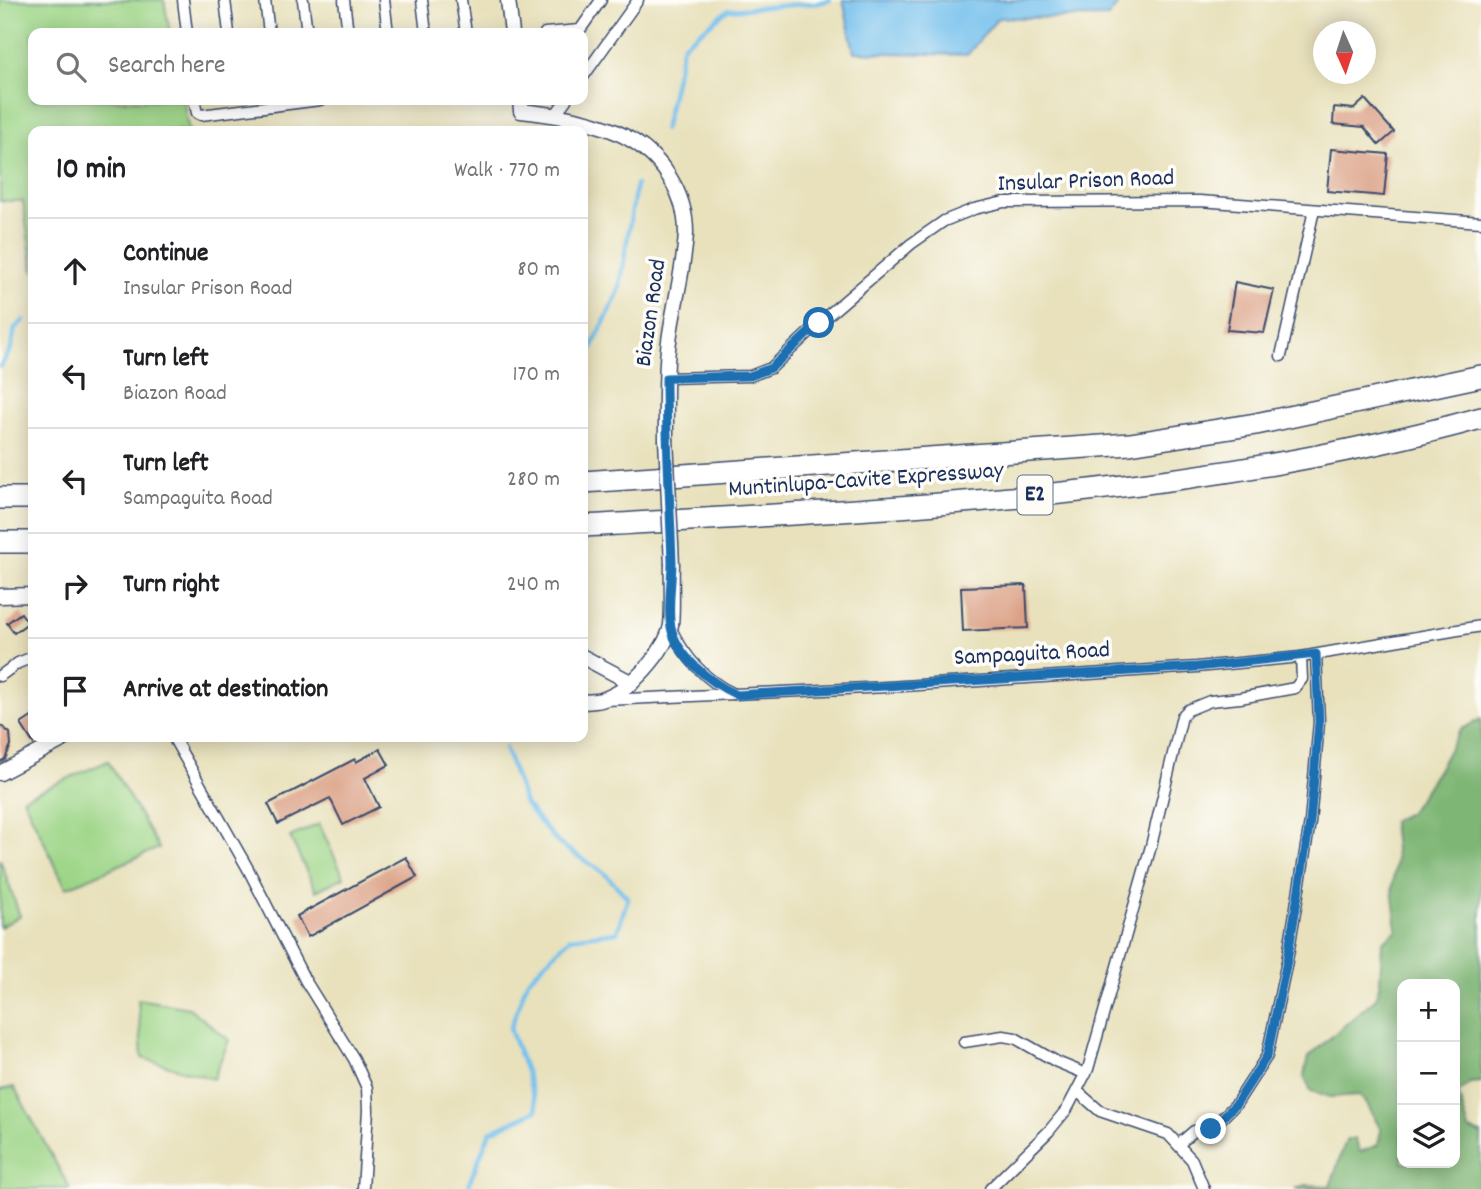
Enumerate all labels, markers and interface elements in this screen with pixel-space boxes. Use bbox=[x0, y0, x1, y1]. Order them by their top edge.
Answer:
north arrow bbox=[1313, 21, 1376, 84]
search box bbox=[28, 28, 588, 105]
icon: search bbox=[52, 48, 90, 86]
text: Search here bbox=[108, 48, 226, 85]
text: 10 min bbox=[56, 150, 126, 193]
text: Walk · 770 m bbox=[454, 155, 560, 188]
street label: Insular Prison Road bbox=[997, 162, 1175, 202]
text: Continue bbox=[123, 236, 208, 273]
icon: ahead bbox=[56, 252, 94, 290]
text: 80 m bbox=[517, 254, 560, 287]
street label: Biazon Road bbox=[628, 257, 676, 369]
text: Insular Prison Road bbox=[123, 273, 292, 306]
route start bbox=[803, 307, 834, 338]
text: Turn left bbox=[123, 341, 209, 378]
icon: left bbox=[56, 357, 94, 395]
text: 170 m bbox=[513, 359, 560, 392]
text: Biazon Road bbox=[123, 378, 227, 411]
text: Turn left bbox=[123, 446, 209, 483]
street label: Muntinlupa-Cavite Expressway bbox=[727, 454, 1006, 508]
icon: left bbox=[56, 462, 94, 500]
text: 280 m bbox=[507, 464, 560, 497]
road number: E2 bbox=[1018, 475, 1052, 514]
text: Sampaguita Road bbox=[123, 483, 273, 516]
icon: right bbox=[56, 567, 94, 605]
text: Turn right bbox=[123, 567, 220, 604]
text: 240 m bbox=[507, 569, 560, 602]
street label: Sampaguita Road bbox=[953, 634, 1111, 676]
icon: arrive bbox=[56, 672, 94, 710]
text: Arrive at destination bbox=[123, 672, 328, 709]
map controls bbox=[1397, 979, 1460, 1168]
button: + bbox=[1397, 979, 1460, 1042]
button: − bbox=[1397, 1042, 1460, 1105]
button: layers bbox=[1397, 1105, 1460, 1168]
route end bbox=[1195, 1113, 1226, 1144]

